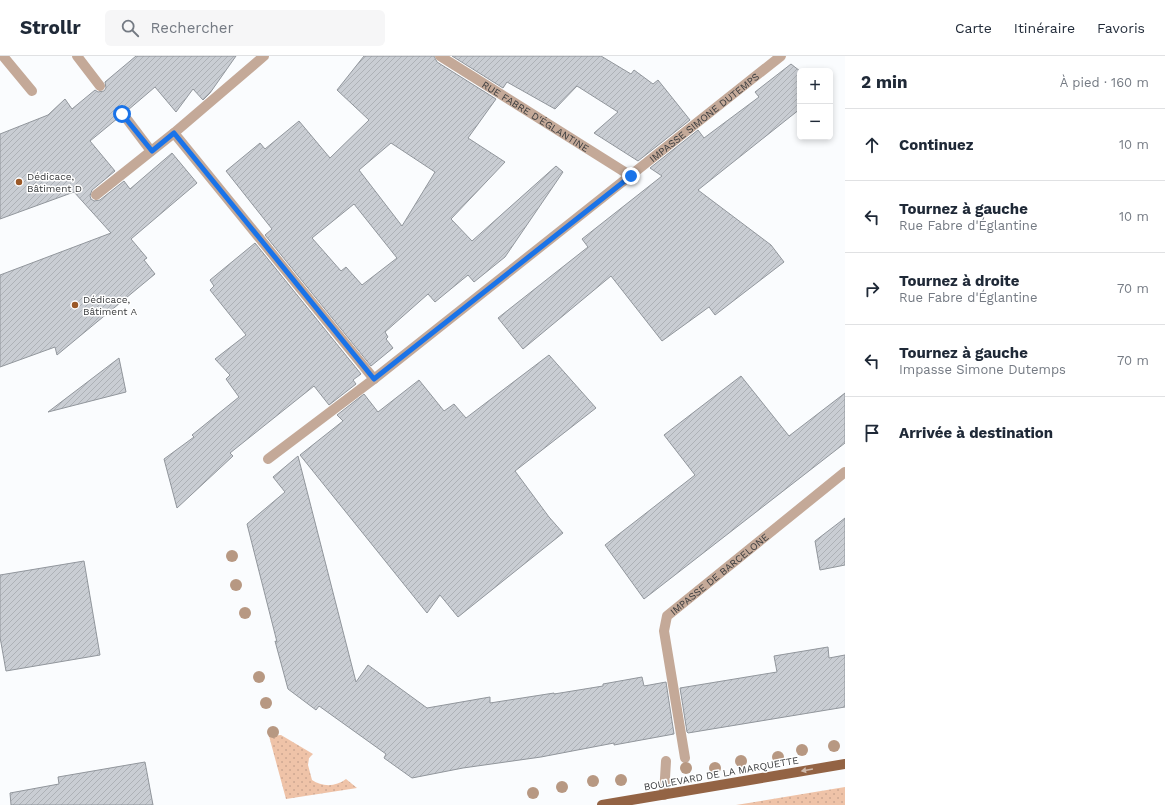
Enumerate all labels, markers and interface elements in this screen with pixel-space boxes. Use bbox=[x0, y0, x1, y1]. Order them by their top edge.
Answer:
search box bbox=[105, 10, 385, 46]
text: Strollr bbox=[20, 16, 81, 39]
icon: search bbox=[119, 17, 141, 39]
text: Rechercher bbox=[151, 19, 234, 37]
text: Carte bbox=[955, 20, 992, 36]
text: Itinéraire bbox=[1014, 20, 1075, 36]
text: Favoris bbox=[1097, 20, 1145, 36]
map controls bbox=[797, 68, 833, 140]
button: + bbox=[797, 68, 833, 104]
street label: IMPASSE SIMONE DUTEMPS bbox=[647, 71, 761, 164]
text: 2 min bbox=[861, 72, 907, 92]
text: À pied · 160 m bbox=[1060, 75, 1149, 90]
street label: RUE FABRE D'ÉGLANTINE bbox=[480, 79, 591, 154]
button: − bbox=[797, 104, 833, 140]
route start bbox=[113, 105, 131, 123]
icon: ahead bbox=[861, 134, 883, 156]
text: Continuez bbox=[899, 136, 973, 154]
text: 10 m bbox=[1119, 137, 1149, 152]
route end bbox=[622, 167, 640, 185]
place label: Dédicace, Bâtiment D bbox=[27, 171, 82, 194]
marker: Dédicace, Bâtiment D bbox=[14, 177, 24, 187]
text: Tournez à gauche bbox=[899, 200, 1028, 218]
icon: left bbox=[861, 206, 883, 228]
text: 10 m bbox=[1119, 209, 1149, 224]
text: Rue Fabre d'Églantine bbox=[899, 218, 1037, 233]
text: Tournez à droite bbox=[899, 272, 1019, 290]
icon: right bbox=[861, 278, 883, 300]
text: 70 m bbox=[1117, 281, 1149, 296]
text: Rue Fabre d'Églantine bbox=[899, 290, 1037, 305]
place label: Dédicace, Bâtiment A bbox=[83, 294, 137, 317]
marker: Dédicace, Bâtiment A bbox=[70, 300, 80, 310]
text: Tournez à gauche bbox=[899, 344, 1028, 362]
icon: left bbox=[861, 350, 883, 372]
text: 70 m bbox=[1117, 353, 1149, 368]
text: Impasse Simone Dutemps bbox=[899, 362, 1066, 377]
icon: arrive bbox=[861, 422, 883, 444]
text: Arrivée à destination bbox=[899, 424, 1053, 442]
street label: IMPASSE DE BARCELONE bbox=[668, 531, 771, 617]
street label: BOULEVARD DE LA MARQUETTE bbox=[643, 754, 799, 793]
one-way arrow bbox=[800, 768, 813, 774]

